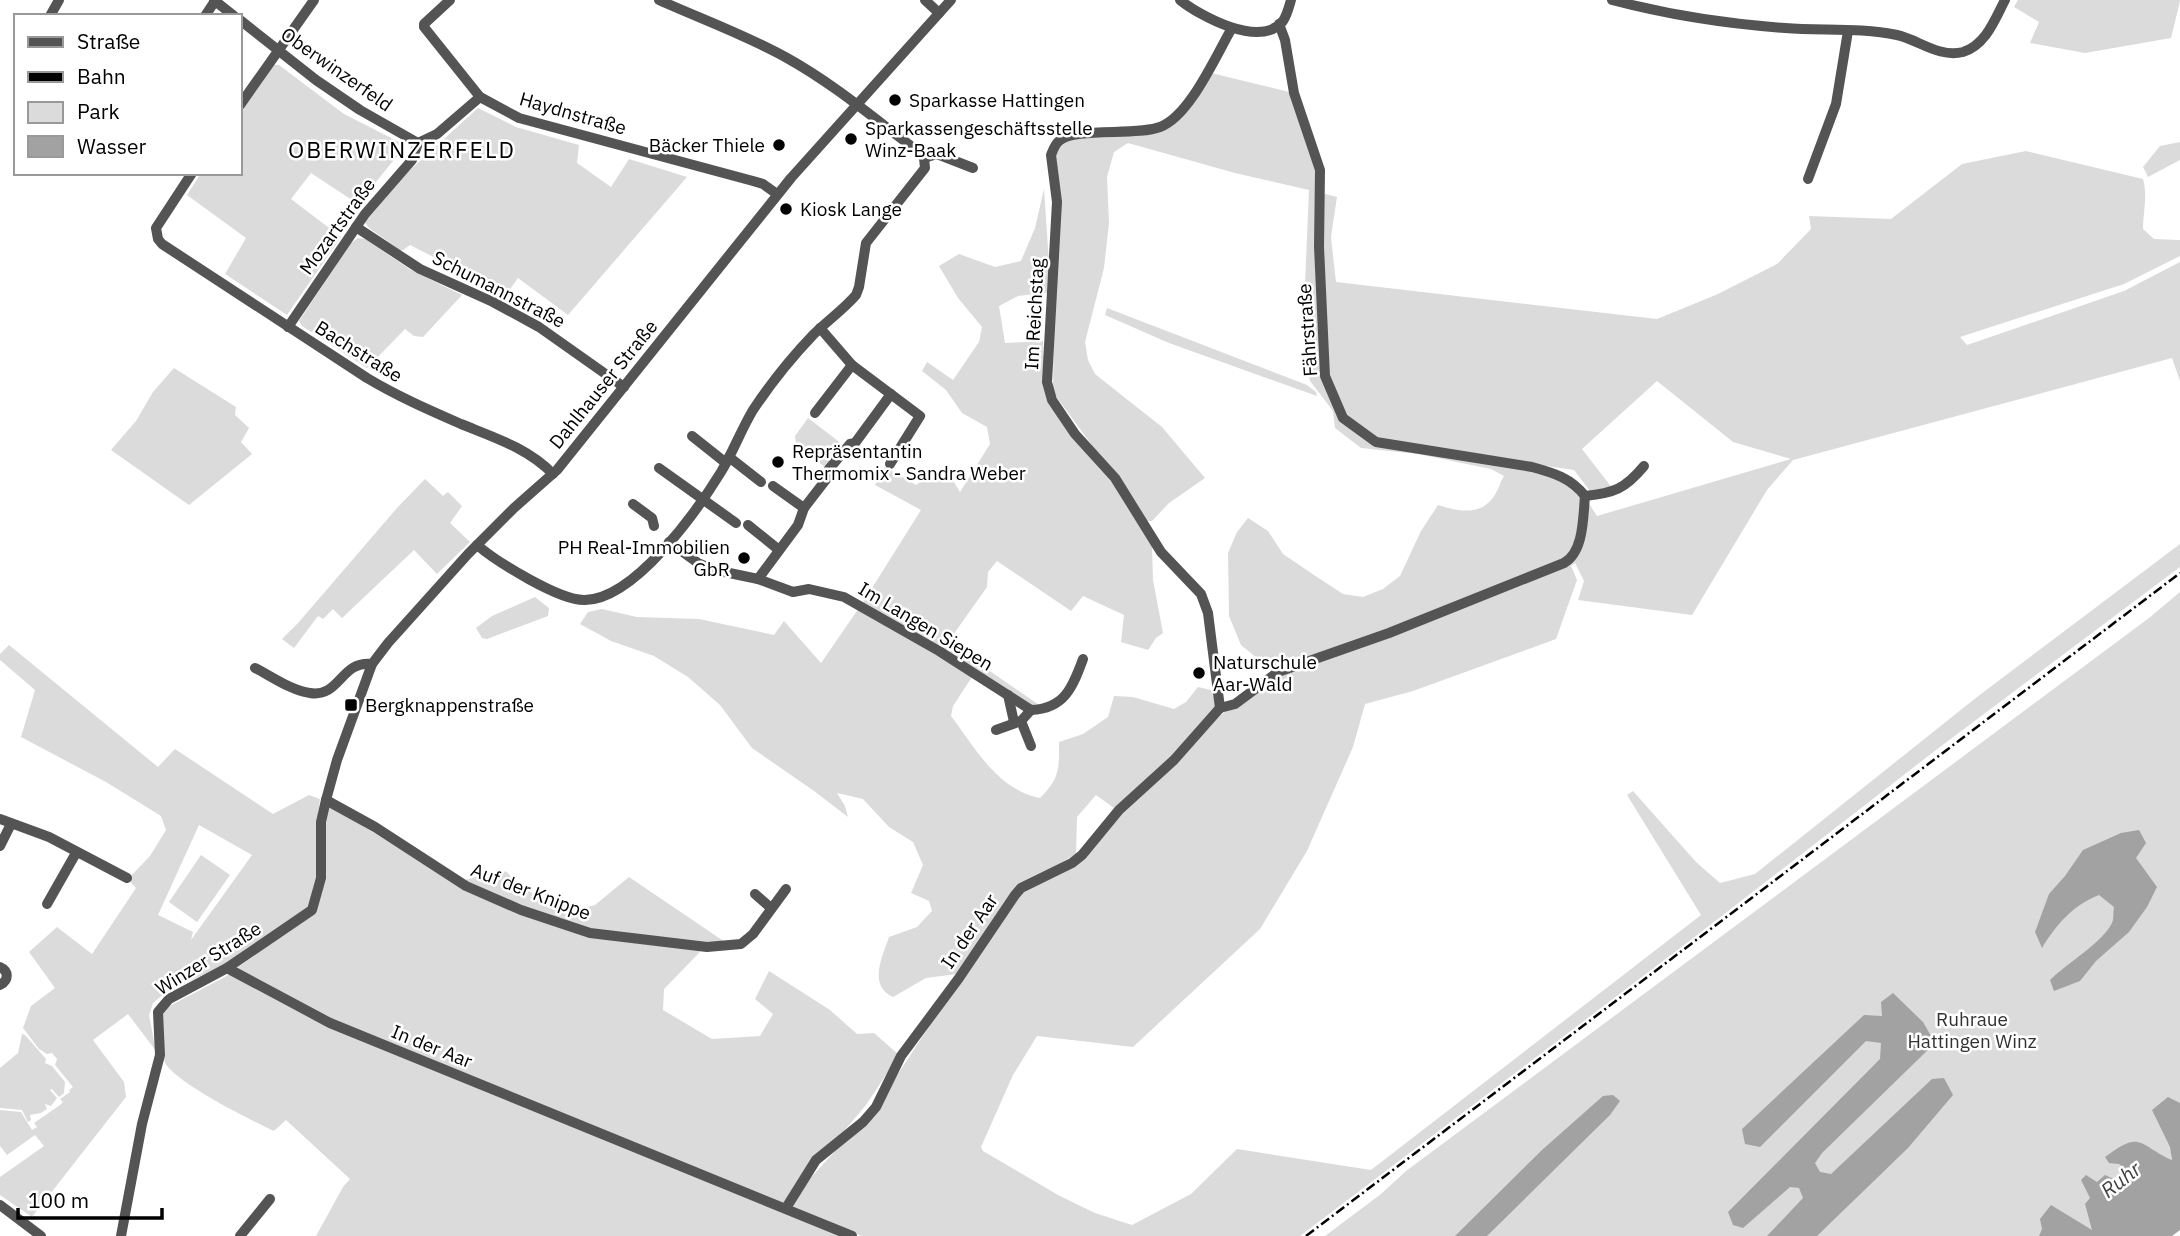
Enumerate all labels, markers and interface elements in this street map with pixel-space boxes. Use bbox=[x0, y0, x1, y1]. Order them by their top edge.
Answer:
legend bbox=[14, 14, 242, 175]
street label: Oberwinzerfeld bbox=[276, 22, 398, 116]
text: Straße bbox=[77, 27, 140, 55]
text: Bahn bbox=[77, 62, 126, 90]
street label: Haydnstraße bbox=[517, 86, 629, 140]
place label: Sparkasse Hattingen bbox=[909, 88, 1085, 112]
marker: Sparkasse Hattingen bbox=[887, 92, 903, 108]
text: Park bbox=[77, 97, 120, 125]
place label: Sparkassengeschäftsstelle Winz-Baak bbox=[865, 116, 1093, 162]
marker: Sparkassengeschäftsstelle Winz-Baak bbox=[843, 131, 859, 147]
text: Wasser bbox=[77, 132, 147, 160]
place label: Bäcker Thiele bbox=[649, 133, 765, 157]
district label: OBERWINZERFELD bbox=[288, 134, 516, 164]
marker: Bäcker Thiele bbox=[771, 137, 787, 153]
street label: Mozartstraße bbox=[294, 173, 380, 279]
place label: Kiosk Lange bbox=[800, 197, 902, 221]
marker: Kiosk Lange bbox=[778, 201, 794, 217]
street label: Schumannstraße bbox=[429, 245, 569, 333]
street label: Im Reichstag bbox=[1019, 257, 1049, 371]
street label: Fährstraße bbox=[1292, 283, 1322, 377]
street label: Bachstraße bbox=[311, 315, 407, 387]
street label: Dahlhauser Straße bbox=[544, 315, 662, 453]
place label: Repräsentantin Thermomix - Sandra Weber bbox=[792, 439, 1026, 485]
marker: Repräsentantin Thermomix - Sandra Weber bbox=[770, 454, 786, 470]
place label: PH Real-Immobilien GbR bbox=[558, 535, 730, 581]
marker: PH Real-Immobilien GbR bbox=[736, 550, 752, 566]
street label: Im Langen Siepen bbox=[854, 576, 998, 676]
place label: Naturschule Aar-Wald bbox=[1213, 650, 1317, 696]
marker: Naturschule Aar-Wald bbox=[1191, 665, 1207, 681]
place label: Bergknappenstraße bbox=[365, 693, 534, 717]
marker: Bergknappenstraße bbox=[343, 697, 359, 713]
street label: Auf der Knippe bbox=[468, 857, 594, 925]
street label: In der Aar bbox=[935, 889, 1003, 973]
street label: Winzer Straße bbox=[151, 916, 265, 1000]
park label: Ruhraue Hattingen Winz bbox=[1907, 1007, 2037, 1053]
street label: In der Aar bbox=[388, 1019, 476, 1073]
water label: Ruhr bbox=[2094, 1154, 2147, 1204]
scale bar bbox=[18, 1176, 161, 1220]
text: 100 m bbox=[28, 1186, 89, 1214]

